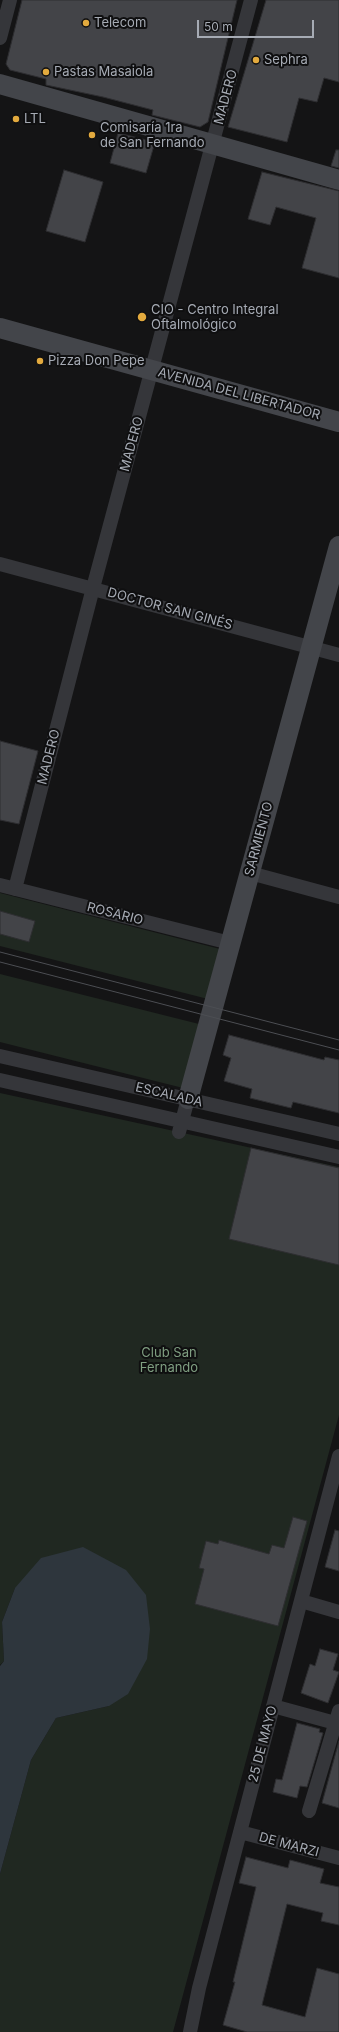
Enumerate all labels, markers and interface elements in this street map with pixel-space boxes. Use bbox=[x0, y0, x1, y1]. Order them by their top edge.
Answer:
scale bar bbox=[199, 12, 316, 38]
place label: Telecom bbox=[94, 15, 146, 31]
marker: Telecom bbox=[81, 18, 91, 28]
text: 50 m bbox=[204, 19, 233, 34]
place label: Sephra bbox=[264, 52, 308, 68]
marker: Sephra bbox=[251, 55, 261, 65]
place label: Pastas Masaiola bbox=[54, 64, 153, 80]
marker: Pastas Masaiola bbox=[41, 67, 51, 77]
street label: MADERO bbox=[211, 68, 241, 126]
place label: LTL bbox=[24, 111, 46, 127]
marker: LTL bbox=[11, 114, 21, 124]
place label: Comisaría 1ra de San Fernando bbox=[100, 120, 204, 151]
marker: Comisaría 1ra de San Fernando bbox=[87, 130, 97, 140]
place label: CIO - Centro Integral Oftalmológico bbox=[151, 302, 279, 333]
marker: CIO - Centro Integral Oftalmológico bbox=[136, 311, 148, 323]
place label: Pizza Don Pepe bbox=[48, 353, 145, 369]
marker: Pizza Don Pepe bbox=[35, 356, 45, 366]
street label: AVENIDA DEL LIBERTADOR bbox=[156, 365, 322, 423]
street label: MADERO bbox=[117, 415, 147, 473]
street label: DOCTOR SAN GINÉS bbox=[106, 585, 234, 633]
street label: MADERO bbox=[35, 728, 63, 786]
street label: SARMIENTO bbox=[242, 800, 276, 878]
street label: ROSARIO bbox=[85, 899, 145, 929]
street label: ESCALADA bbox=[134, 1080, 204, 1110]
park label: Club San Fernando bbox=[140, 1345, 198, 1376]
street label: 25 DE MAYO bbox=[245, 1704, 281, 1784]
street label: DE MARZI bbox=[257, 1829, 321, 1861]

